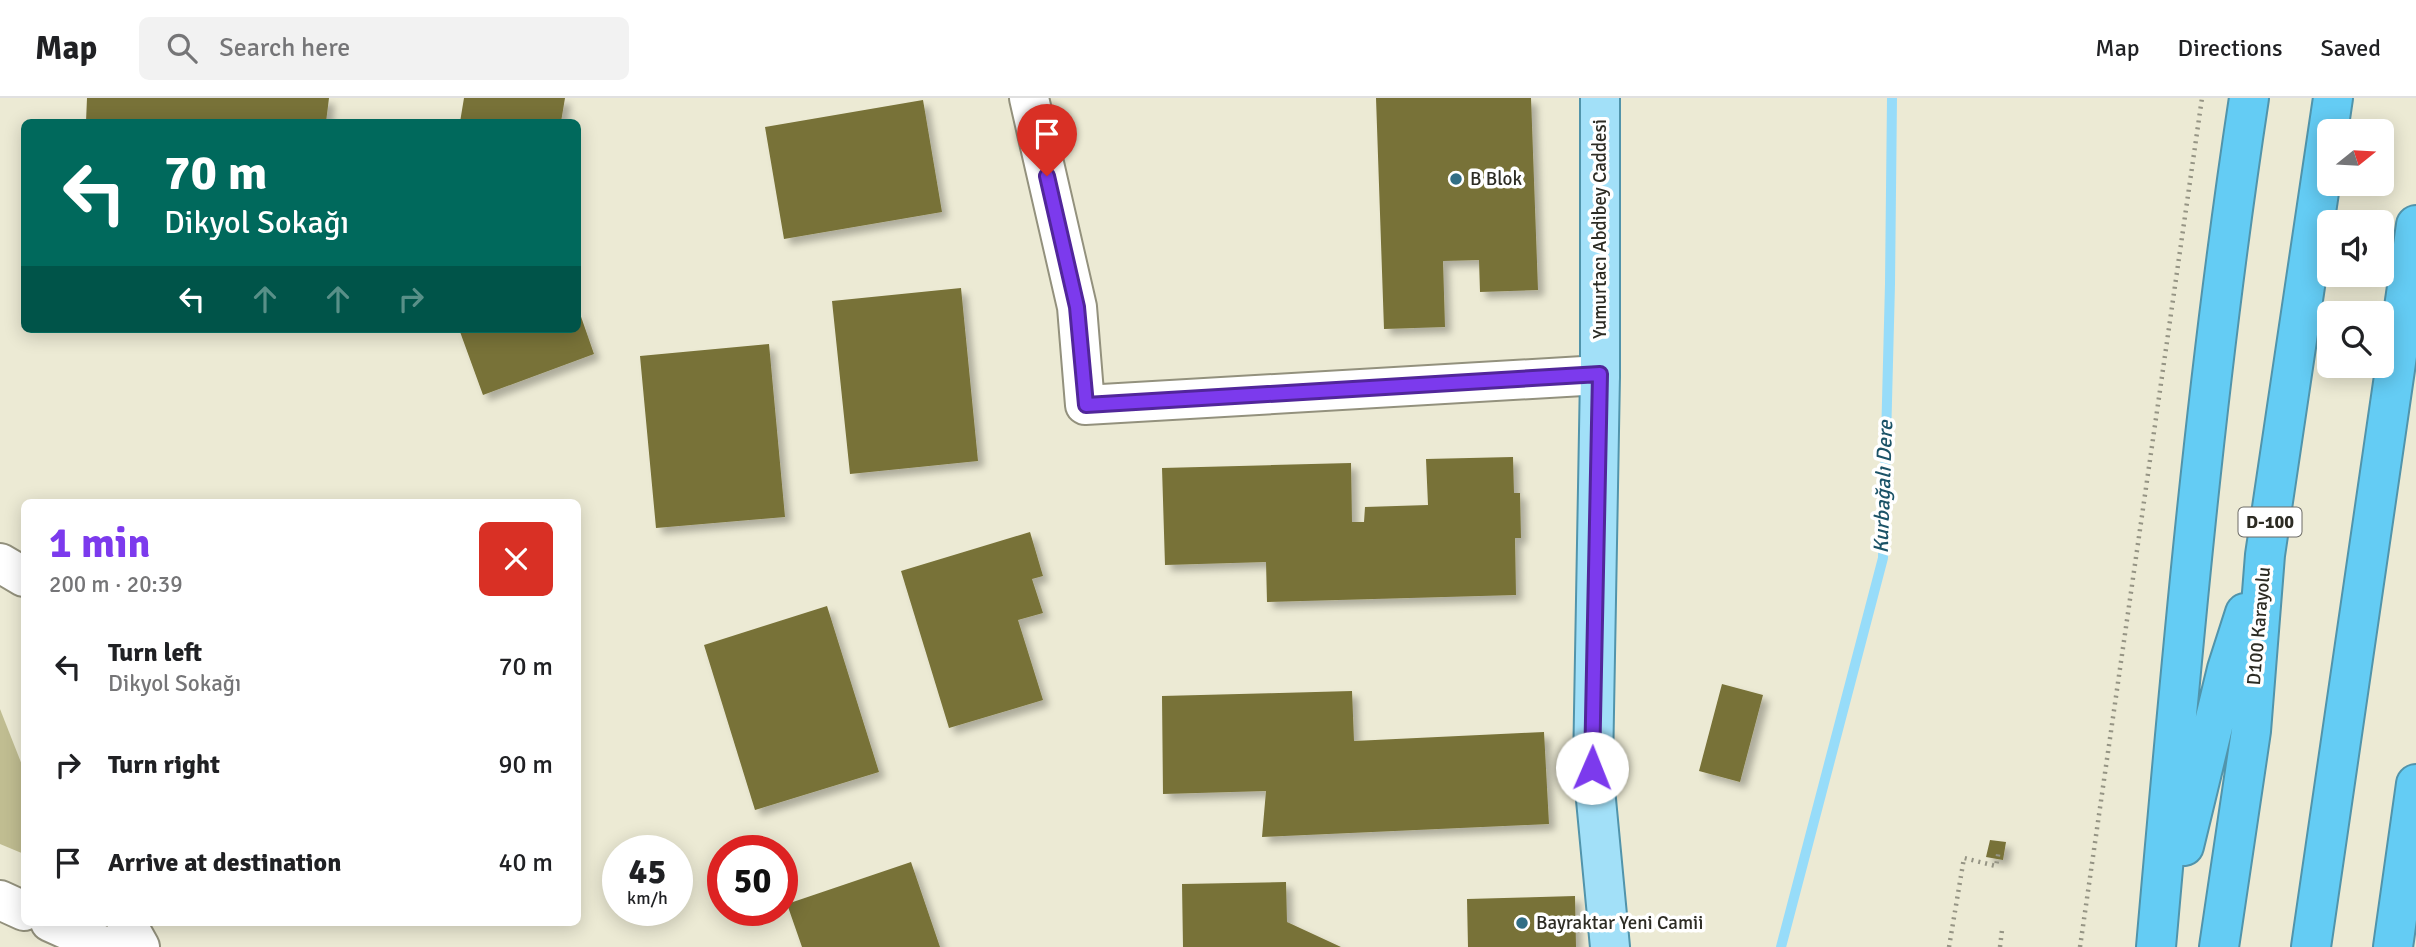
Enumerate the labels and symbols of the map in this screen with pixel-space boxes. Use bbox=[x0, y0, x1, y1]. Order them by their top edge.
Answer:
pin bbox=[1017, 104, 1077, 176]
street label: Yumurtacı Abdibey Caddesi bbox=[1588, 119, 1612, 339]
north arrow bbox=[2317, 119, 2394, 196]
place label: B Blok bbox=[1470, 167, 1522, 191]
marker: B Blok bbox=[1448, 171, 1464, 187]
water label: Kurbağalı Dere bbox=[1868, 419, 1898, 554]
road number: D-100 bbox=[2238, 508, 2302, 536]
street label: D100 Karayolu bbox=[2242, 566, 2276, 686]
position arrow bbox=[1555, 731, 1629, 805]
speed limit sign: 50 bbox=[707, 835, 798, 926]
place label: Bayraktar Yeni Camii bbox=[1536, 911, 1703, 935]
marker: Bayraktar Yeni Camii bbox=[1514, 915, 1530, 931]

